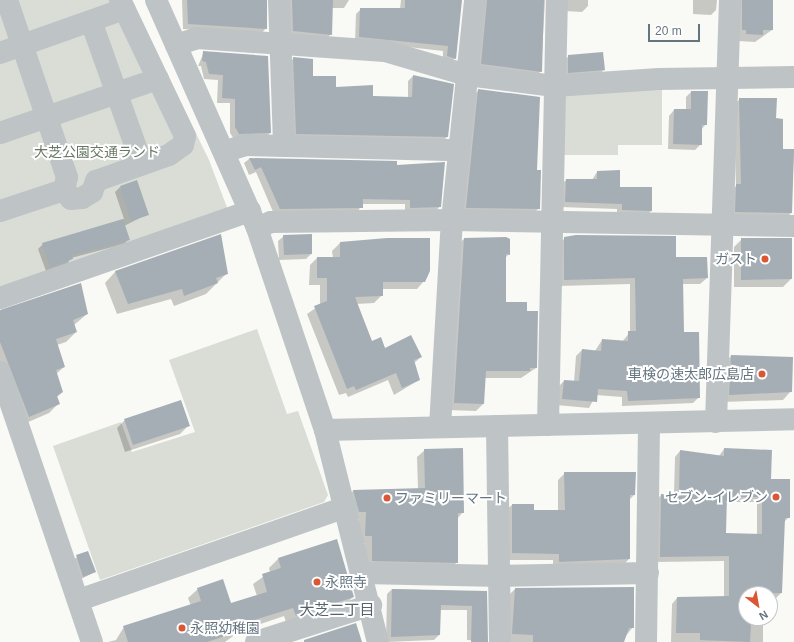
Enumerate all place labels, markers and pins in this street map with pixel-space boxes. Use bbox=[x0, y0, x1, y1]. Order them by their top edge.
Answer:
place label: ガスト bbox=[715, 251, 757, 267]
marker: ガスト bbox=[760, 254, 770, 264]
place label: 車検の速太郎広島店 bbox=[628, 366, 754, 382]
marker: 車検の速太郎広島店 bbox=[757, 369, 767, 379]
place label: セブン-イレブン bbox=[665, 489, 768, 505]
place label: ファミリーマート bbox=[395, 490, 507, 506]
marker: セブン-イレブン bbox=[771, 492, 781, 502]
marker: ファミリーマート bbox=[382, 493, 392, 503]
place label: 永照寺 bbox=[325, 574, 367, 590]
marker: 永照寺 bbox=[312, 577, 322, 587]
place label: 永照幼稚園 bbox=[190, 620, 260, 636]
marker: 永照幼稚園 bbox=[177, 623, 187, 633]

